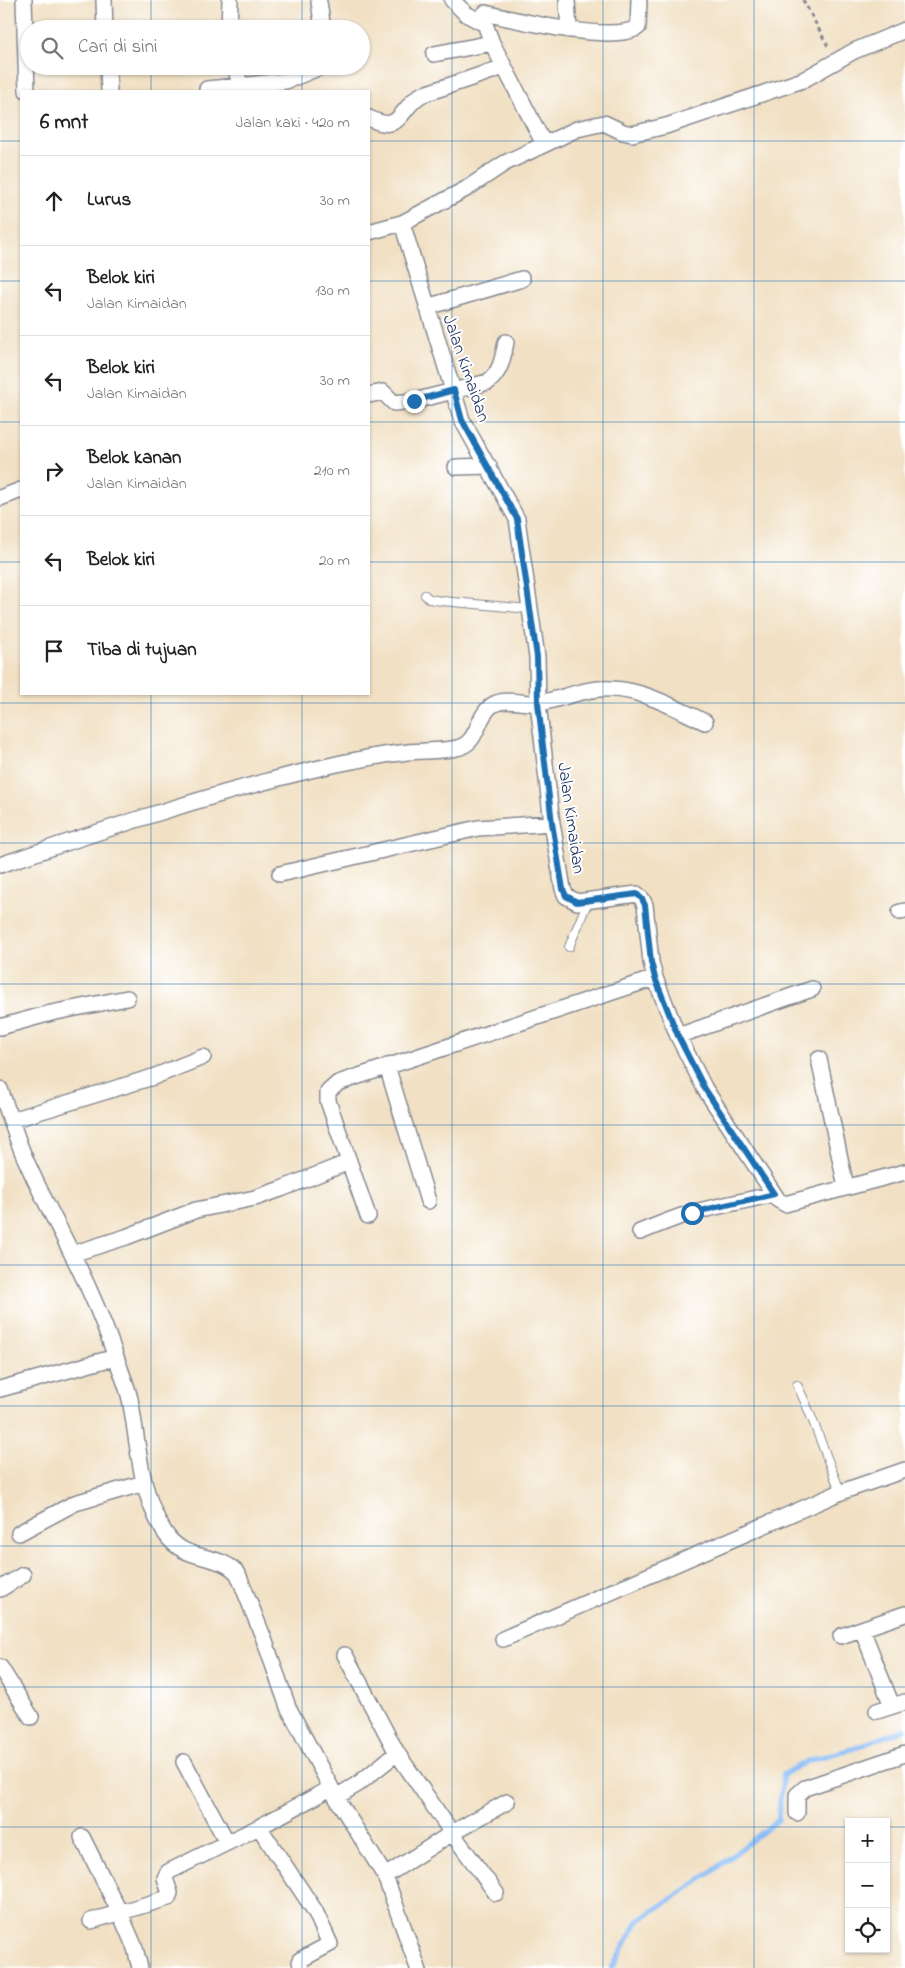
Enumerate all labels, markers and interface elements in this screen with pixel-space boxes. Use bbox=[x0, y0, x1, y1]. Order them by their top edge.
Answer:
search box bbox=[20, 20, 370, 75]
icon: search bbox=[38, 34, 66, 62]
text: Cari di sini bbox=[78, 34, 157, 61]
text: 6 mnt bbox=[40, 108, 88, 138]
text: Jalan kaki · 420 m bbox=[236, 111, 350, 135]
icon: ahead bbox=[40, 187, 68, 215]
text: Lurus bbox=[87, 187, 131, 214]
text: 30 m bbox=[320, 189, 350, 213]
text: Belok kiri bbox=[87, 265, 155, 292]
icon: left bbox=[40, 277, 68, 305]
text: 130 m bbox=[315, 279, 350, 303]
text: Jalan Kimaidan bbox=[87, 292, 187, 316]
street label: Jalan Kimaidan bbox=[435, 311, 496, 426]
text: Belok kiri bbox=[87, 355, 155, 382]
icon: left bbox=[40, 367, 68, 395]
text: 30 m bbox=[320, 369, 350, 393]
text: Jalan Kimaidan bbox=[87, 382, 187, 406]
route end bbox=[403, 390, 426, 413]
text: Belok kanan bbox=[87, 445, 181, 472]
icon: right bbox=[40, 457, 68, 485]
text: 210 m bbox=[314, 459, 350, 483]
text: Jalan Kimaidan bbox=[87, 472, 187, 496]
icon: left bbox=[40, 547, 68, 575]
text: Belok kiri bbox=[87, 547, 155, 574]
text: 20 m bbox=[319, 549, 350, 573]
icon: arrive bbox=[40, 637, 68, 665]
text: Tiba di tujuan bbox=[87, 637, 197, 664]
street label: Jalan Kimaidan bbox=[549, 761, 591, 876]
route start bbox=[681, 1202, 704, 1225]
map controls bbox=[845, 1818, 890, 1953]
button: + bbox=[845, 1818, 890, 1863]
button: − bbox=[845, 1863, 890, 1908]
button: locate bbox=[845, 1908, 890, 1953]

